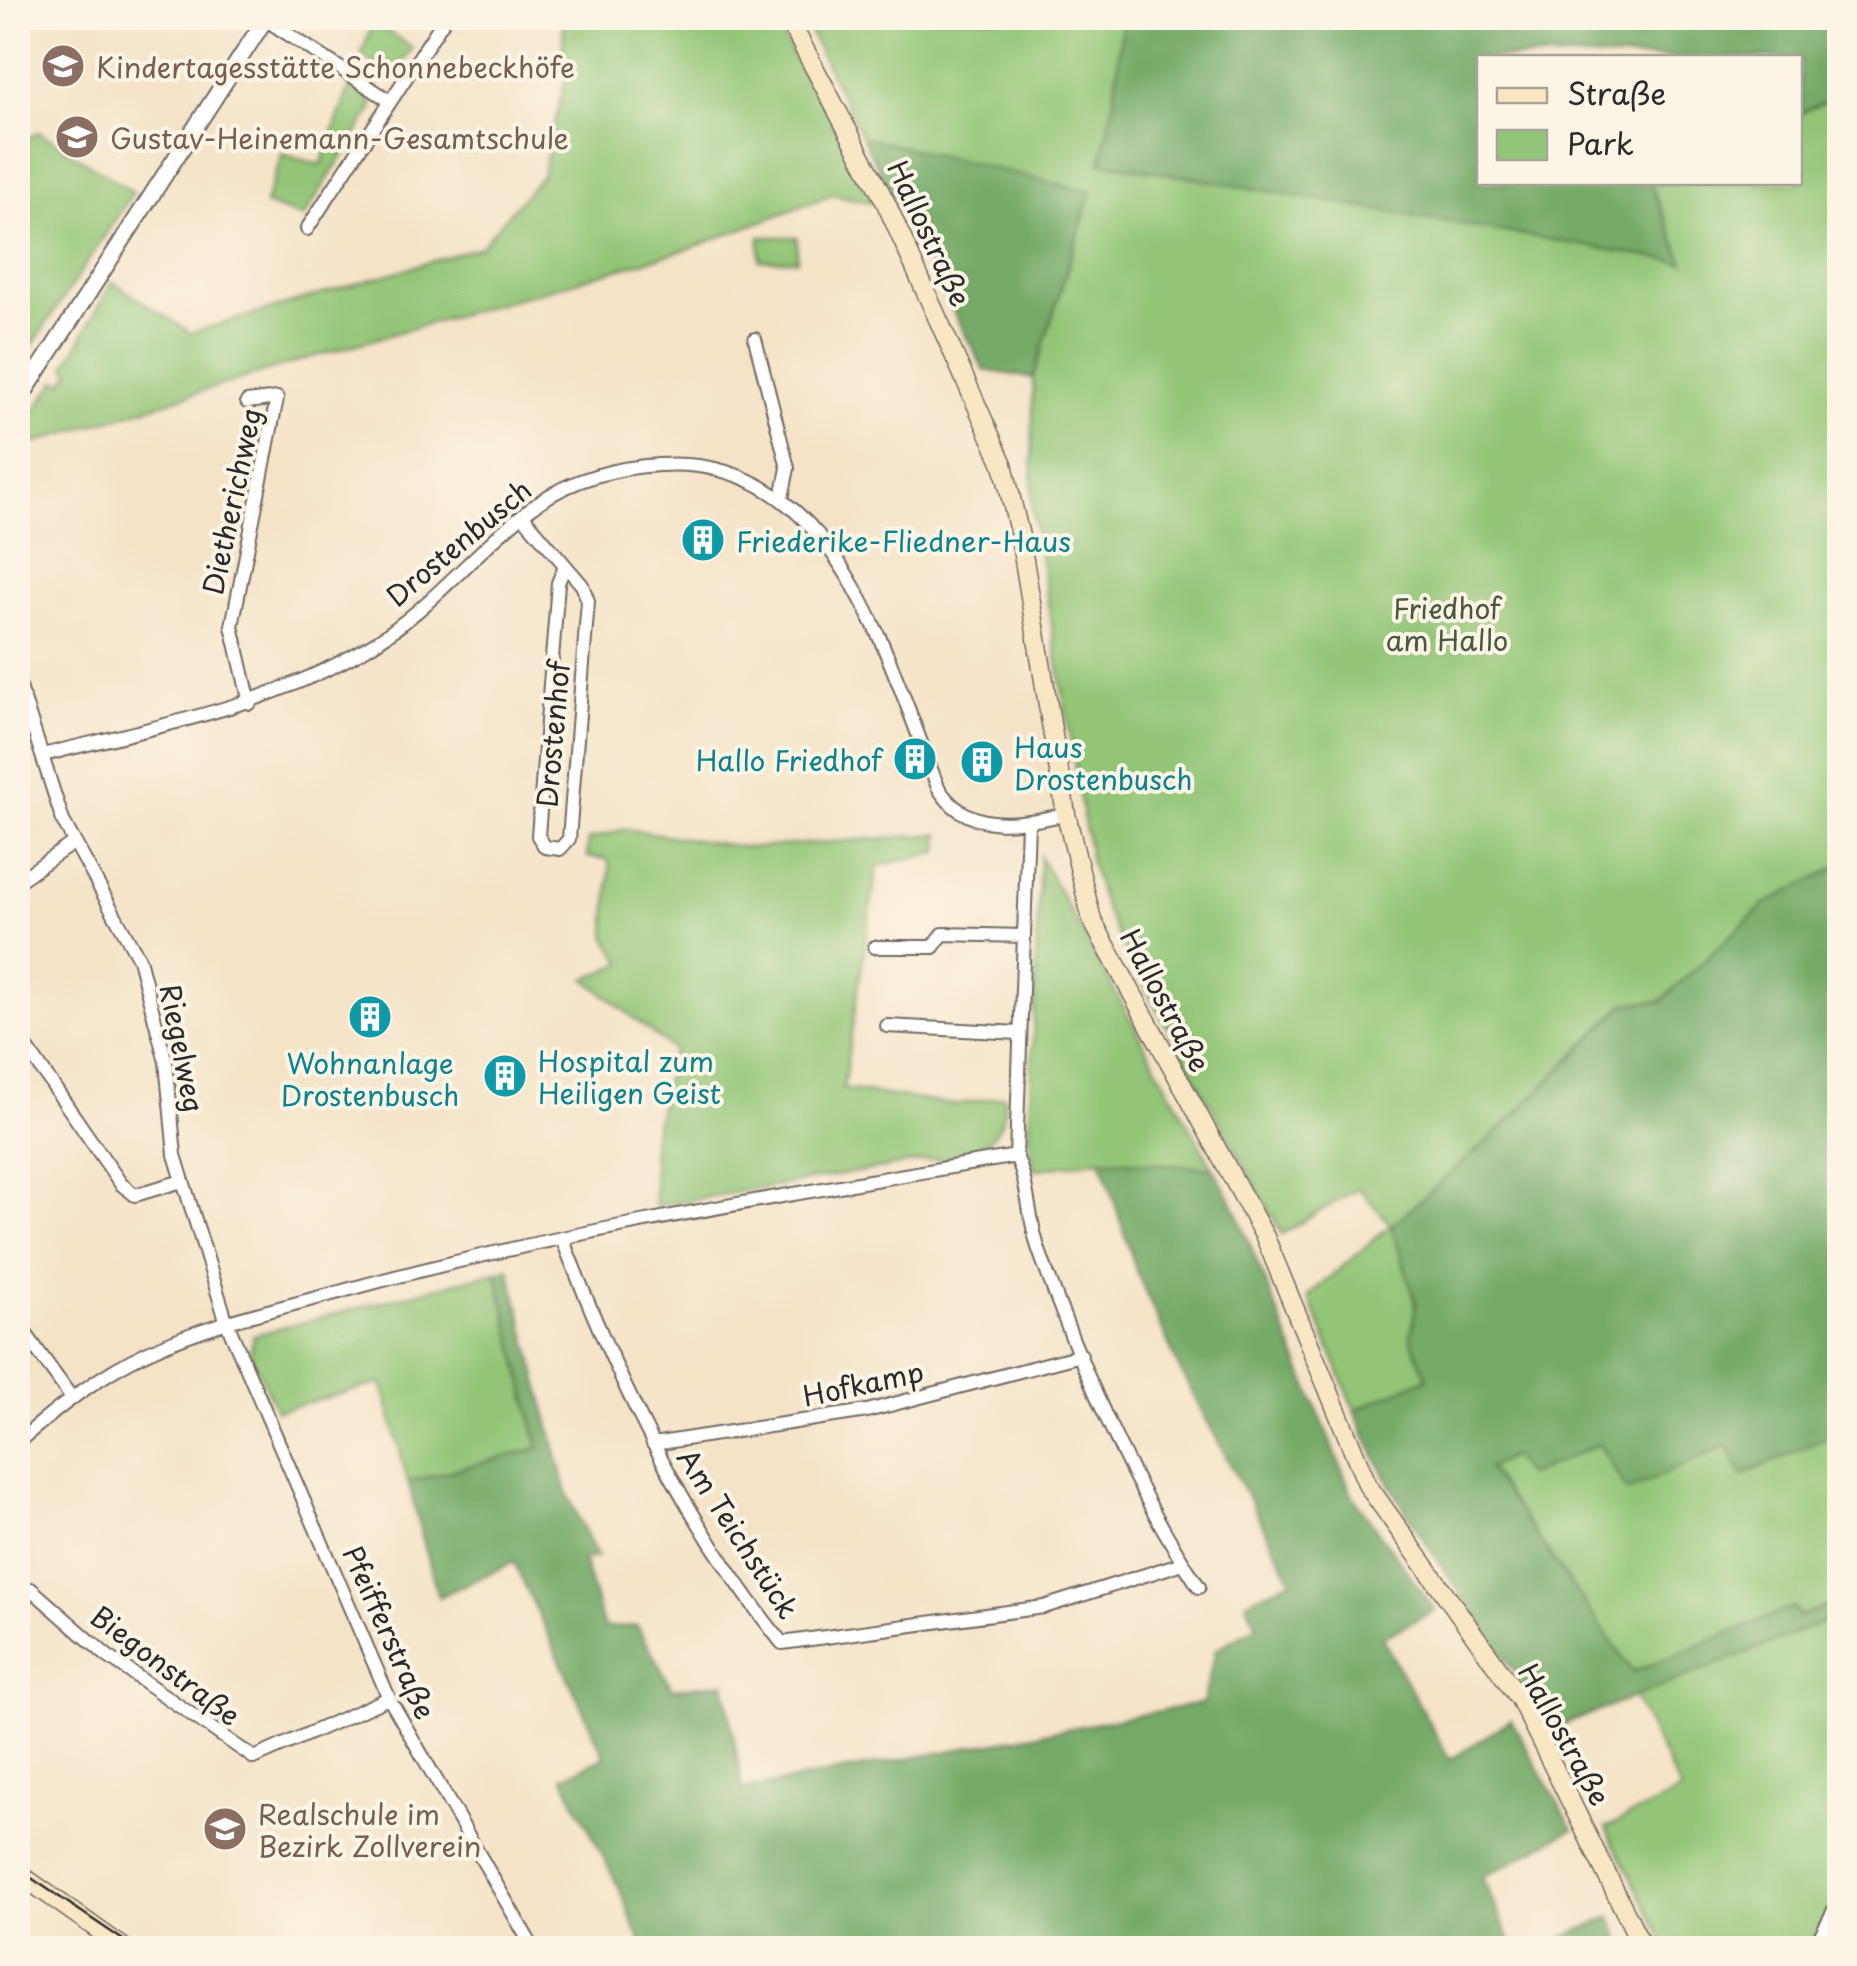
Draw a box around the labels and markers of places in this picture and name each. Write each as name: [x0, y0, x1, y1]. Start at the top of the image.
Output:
school or university icon: Kindertagesstätte Schonnebeckhöfe: [40, 43, 86, 89]
place label: Kindertagesstätte Schonnebeckhöfe: [96, 45, 575, 88]
school or university icon: Gustav-Heinemann-Gesamtschule: [54, 114, 100, 160]
place label: Gustav-Heinemann-Gesamtschule: [110, 116, 569, 159]
building icon: Friederike-Fliedner-Haus: [680, 517, 726, 563]
place label: Friederike-Fliedner-Haus: [736, 519, 1071, 562]
place label: Haus Drostenbusch: [1014, 725, 1193, 800]
building icon: Hallo Friedhof: [892, 736, 938, 782]
place label: Hallo Friedhof: [696, 738, 884, 781]
building icon: Haus Drostenbusch: [959, 739, 1005, 785]
building icon: Wohnanlage Drostenbusch: [347, 994, 393, 1040]
place label: Hospital zum Heiligen Geist: [538, 1039, 721, 1114]
place label: Wohnanlage Drostenbusch: [281, 1041, 459, 1116]
building icon: Hospital zum Heiligen Geist: [482, 1053, 528, 1099]
place label: Realschule im Bezirk Zollverein: [258, 1792, 481, 1867]
school or university icon: Realschule im Bezirk Zollverein: [202, 1806, 248, 1852]

